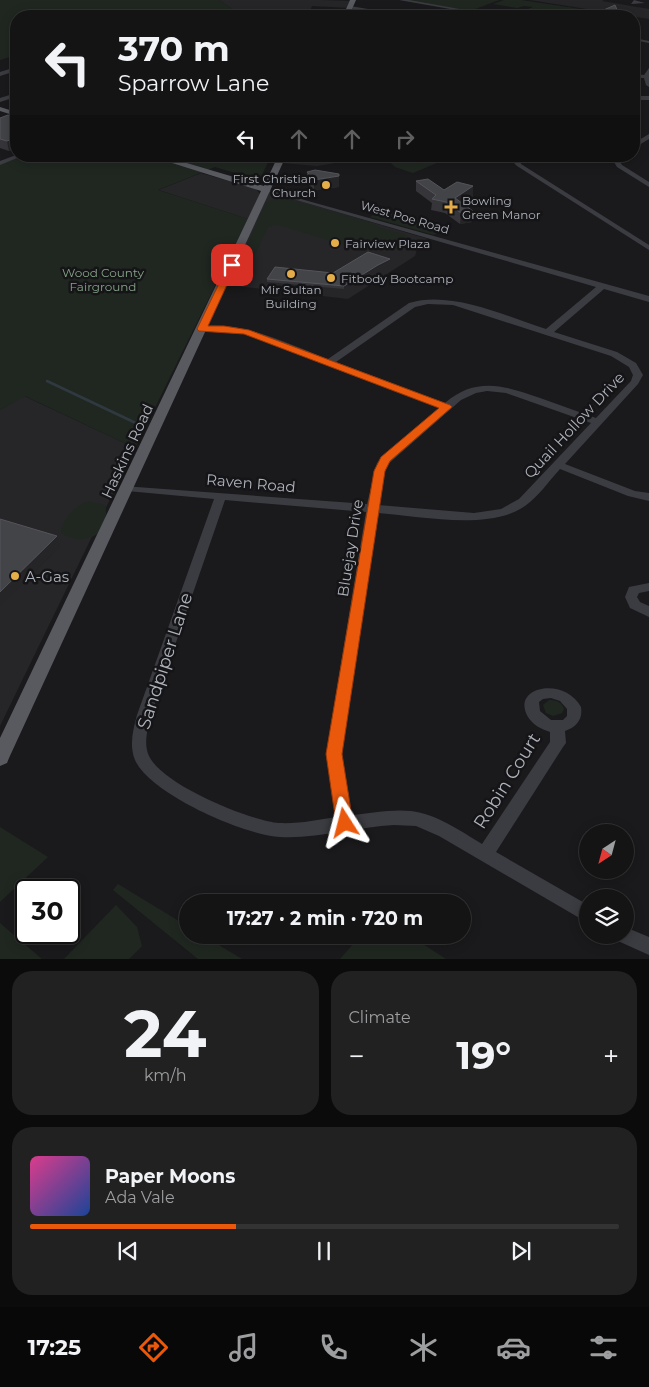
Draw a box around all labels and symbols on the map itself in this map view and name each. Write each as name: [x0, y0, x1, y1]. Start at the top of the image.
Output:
place label: First Christian Church: [233, 171, 316, 200]
marker: First Christian Church: [320, 179, 332, 191]
place label: Bowling Green Manor: [462, 193, 541, 222]
street label: West Poe Road: [359, 197, 451, 237]
marker: Bowling Green Manor: [444, 200, 458, 214]
place label: Fairview Plaza: [345, 236, 430, 251]
marker: Fairview Plaza: [329, 237, 341, 249]
pin: [211, 244, 253, 286]
park label: Wood County Fairground: [62, 265, 144, 294]
marker: Mir Sultan Building: [285, 268, 297, 280]
place label: Fitbody Bootcamp: [341, 271, 453, 286]
marker: Fitbody Bootcamp: [325, 272, 337, 284]
place label: Mir Sultan Building: [260, 282, 322, 311]
street label: Quail Hollow Drive: [520, 368, 628, 482]
street label: Haskins Road: [97, 401, 157, 501]
street label: Raven Road: [205, 470, 297, 496]
street label: Bluejay Drive: [333, 498, 367, 598]
place label: A-Gas: [25, 567, 69, 586]
marker: A-Gas: [9, 570, 21, 582]
street label: Sandpiper Lane: [133, 590, 197, 732]
street label: Robin Court: [469, 729, 545, 833]
position arrow: [318, 796, 370, 848]
north arrow: [579, 824, 634, 879]
speed limit sign: 30: [15, 879, 80, 944]

